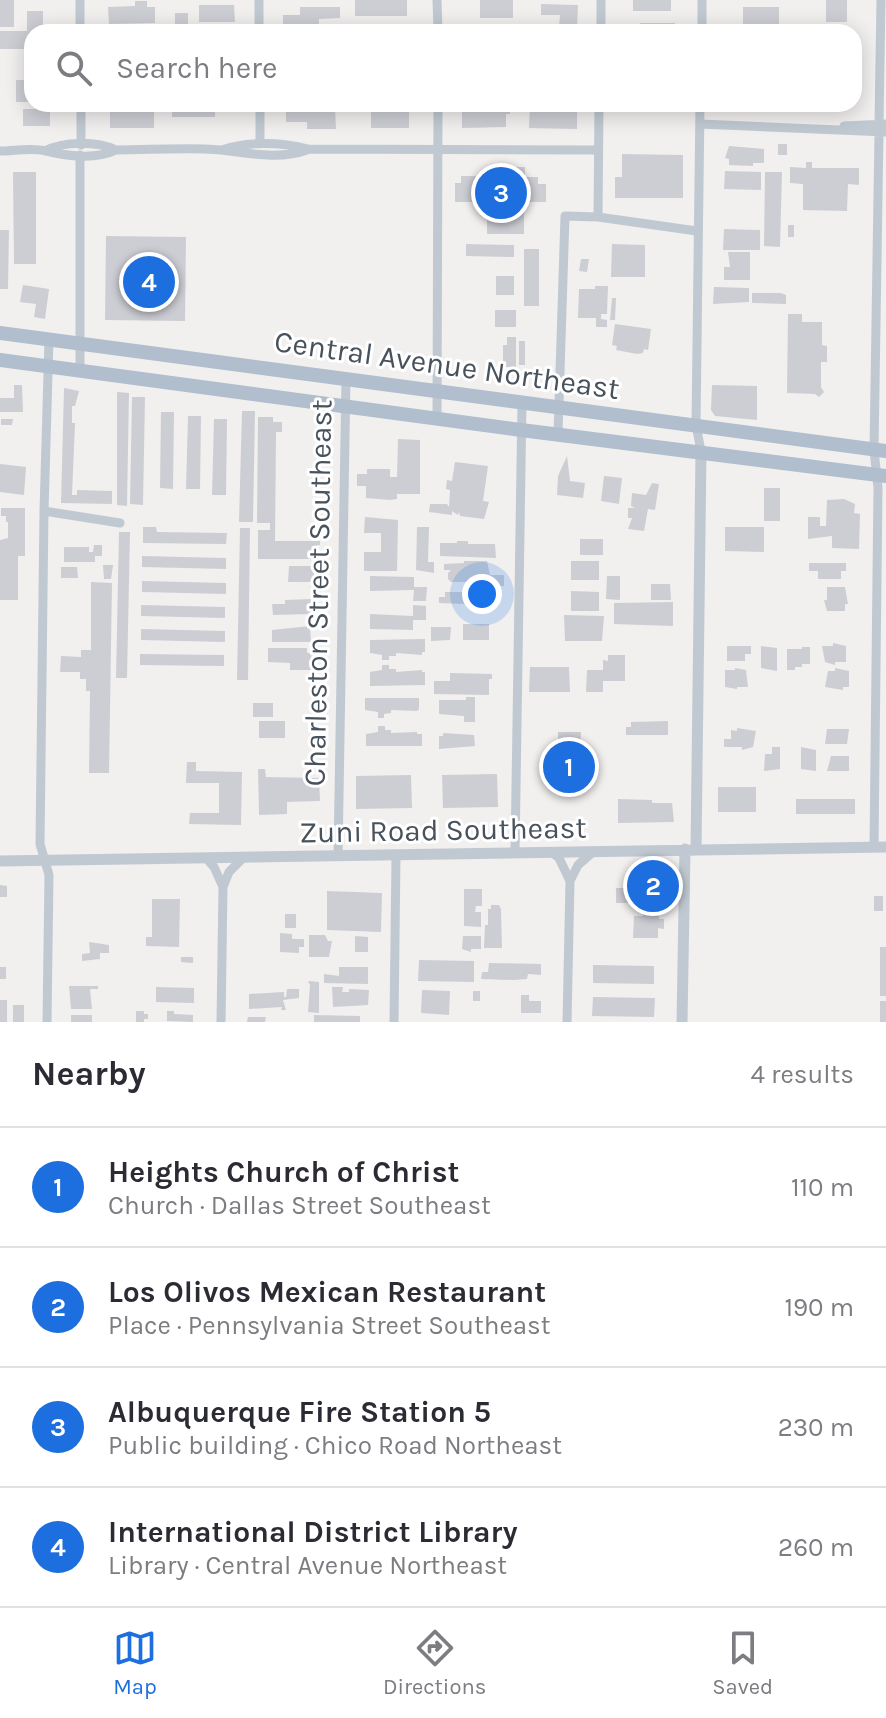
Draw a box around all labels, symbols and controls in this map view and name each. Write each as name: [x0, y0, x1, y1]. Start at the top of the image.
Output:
search box: [24, 24, 862, 112]
icon: search: [52, 46, 96, 90]
text: Search here: [116, 50, 277, 86]
pin: 3: [475, 163, 527, 223]
pin: 4: [123, 252, 175, 312]
street label: Central Avenue Northeast: [272, 323, 622, 407]
street label: Charleston Street Southeast: [297, 399, 339, 787]
your location: [462, 574, 502, 614]
pin: 1: [543, 737, 595, 797]
street label: Zuni Road Southeast: [299, 809, 587, 851]
pin: 2: [627, 856, 679, 916]
text: Nearby: [32, 1054, 146, 1094]
text: 4 results: [750, 1059, 854, 1090]
text: Heights Church of Christ: [108, 1154, 459, 1190]
text: 1: [53, 1172, 63, 1203]
text: 110 m: [791, 1172, 854, 1203]
text: Church · Dallas Street Southeast: [108, 1190, 491, 1221]
text: Los Olivos Mexican Restaurant: [108, 1274, 546, 1310]
text: 2: [50, 1292, 66, 1323]
text: 190 m: [784, 1292, 854, 1323]
text: Place · Pennsylvania Street Southeast: [108, 1310, 550, 1341]
text: Albuquerque Fire Station 5: [108, 1394, 491, 1430]
text: 3: [50, 1412, 66, 1443]
text: 230 m: [778, 1412, 854, 1443]
text: Public building · Chico Road Northeast: [108, 1430, 562, 1461]
text: International District Library: [108, 1514, 518, 1550]
text: 4: [50, 1532, 66, 1563]
text: 260 m: [778, 1532, 854, 1563]
text: Library · Central Avenue Northeast: [108, 1550, 507, 1581]
tab: Map: [113, 1626, 157, 1700]
tab: Directions: [383, 1626, 486, 1700]
tab: Saved: [712, 1626, 773, 1700]

